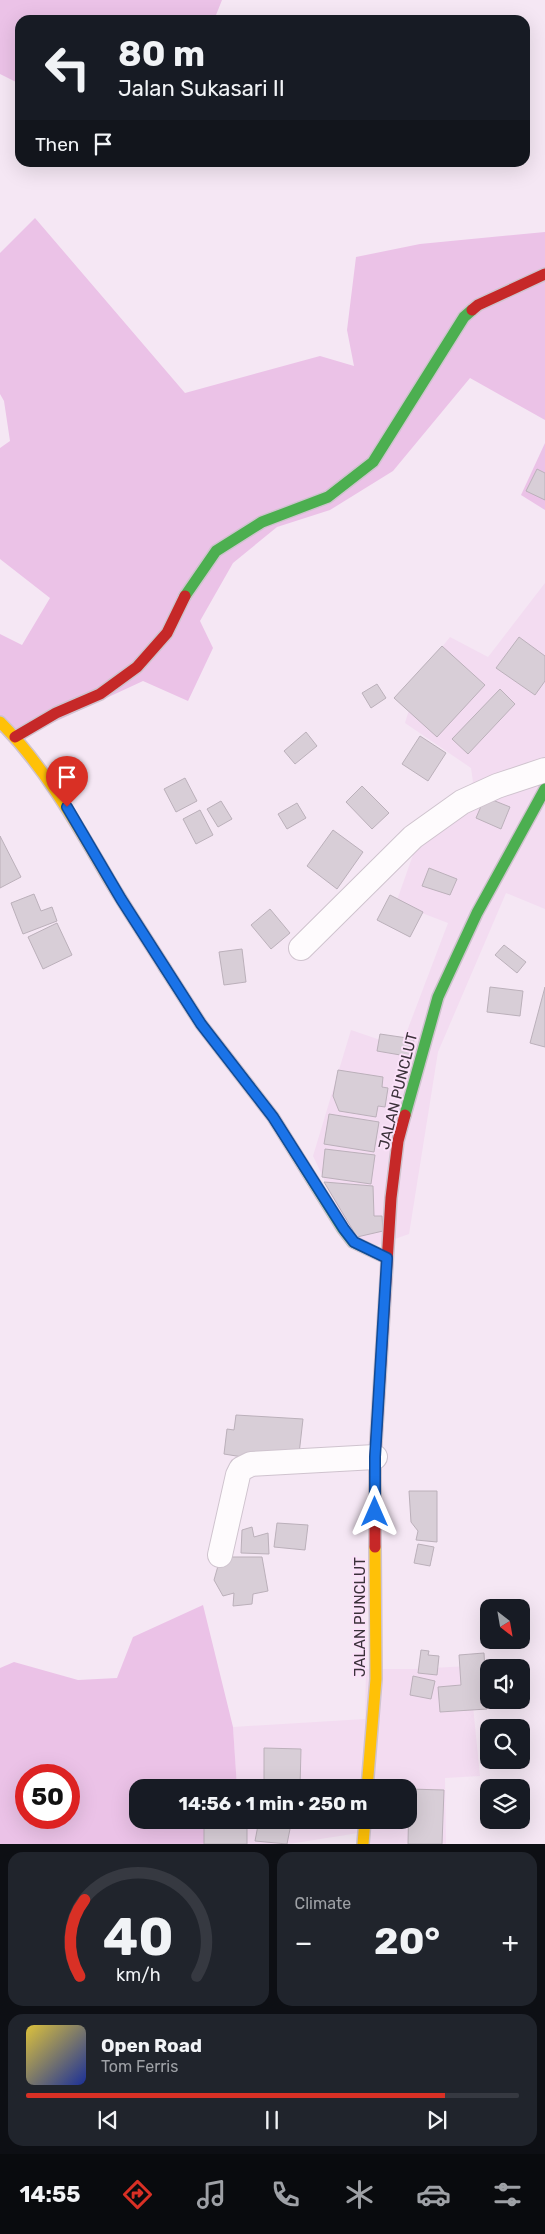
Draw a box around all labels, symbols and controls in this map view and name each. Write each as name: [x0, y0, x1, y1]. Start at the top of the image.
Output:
text: 80 m: [118, 33, 205, 75]
icon: left: [35, 35, 100, 100]
text: Jalan Sukasari II: [118, 75, 285, 102]
icon: arrive: [89, 130, 117, 158]
text: Then: [35, 133, 79, 156]
pin: [46, 756, 88, 807]
icon: arrive: [53, 763, 81, 791]
street label: JALAN PUNCLUT: [375, 1030, 421, 1151]
position arrow: [348, 1485, 400, 1537]
street label: JALAN PUNCLUT: [351, 1557, 369, 1677]
north arrow: [480, 1599, 530, 1649]
map controls: [480, 1599, 530, 1829]
button: sound: [480, 1659, 530, 1709]
button: search: [480, 1719, 530, 1769]
speed limit sign: 50: [15, 1764, 80, 1829]
button: layers: [480, 1779, 530, 1829]
text: 14:56 · 1 min · 250 m: [179, 1792, 367, 1815]
text: Climate: [295, 1894, 351, 1913]
text: 40: [103, 1906, 174, 1968]
text: 20°: [374, 1918, 440, 1964]
text: −: [295, 1926, 313, 1959]
text: +: [502, 1926, 519, 1959]
text: km/h: [116, 1964, 161, 1985]
text: Open Road: [101, 2034, 202, 2057]
text: Tom Ferris: [101, 2057, 178, 2076]
icon: previous: [94, 2106, 122, 2134]
icon: pause: [258, 2106, 286, 2134]
icon: next: [423, 2106, 451, 2134]
icon: directions: [120, 2177, 155, 2212]
icon: music: [194, 2177, 229, 2212]
icon: phone: [268, 2177, 303, 2212]
icon: climate: [342, 2177, 377, 2212]
icon: car: [416, 2177, 451, 2212]
icon: filters: [490, 2177, 525, 2212]
text: 14:55: [20, 2181, 80, 2208]

